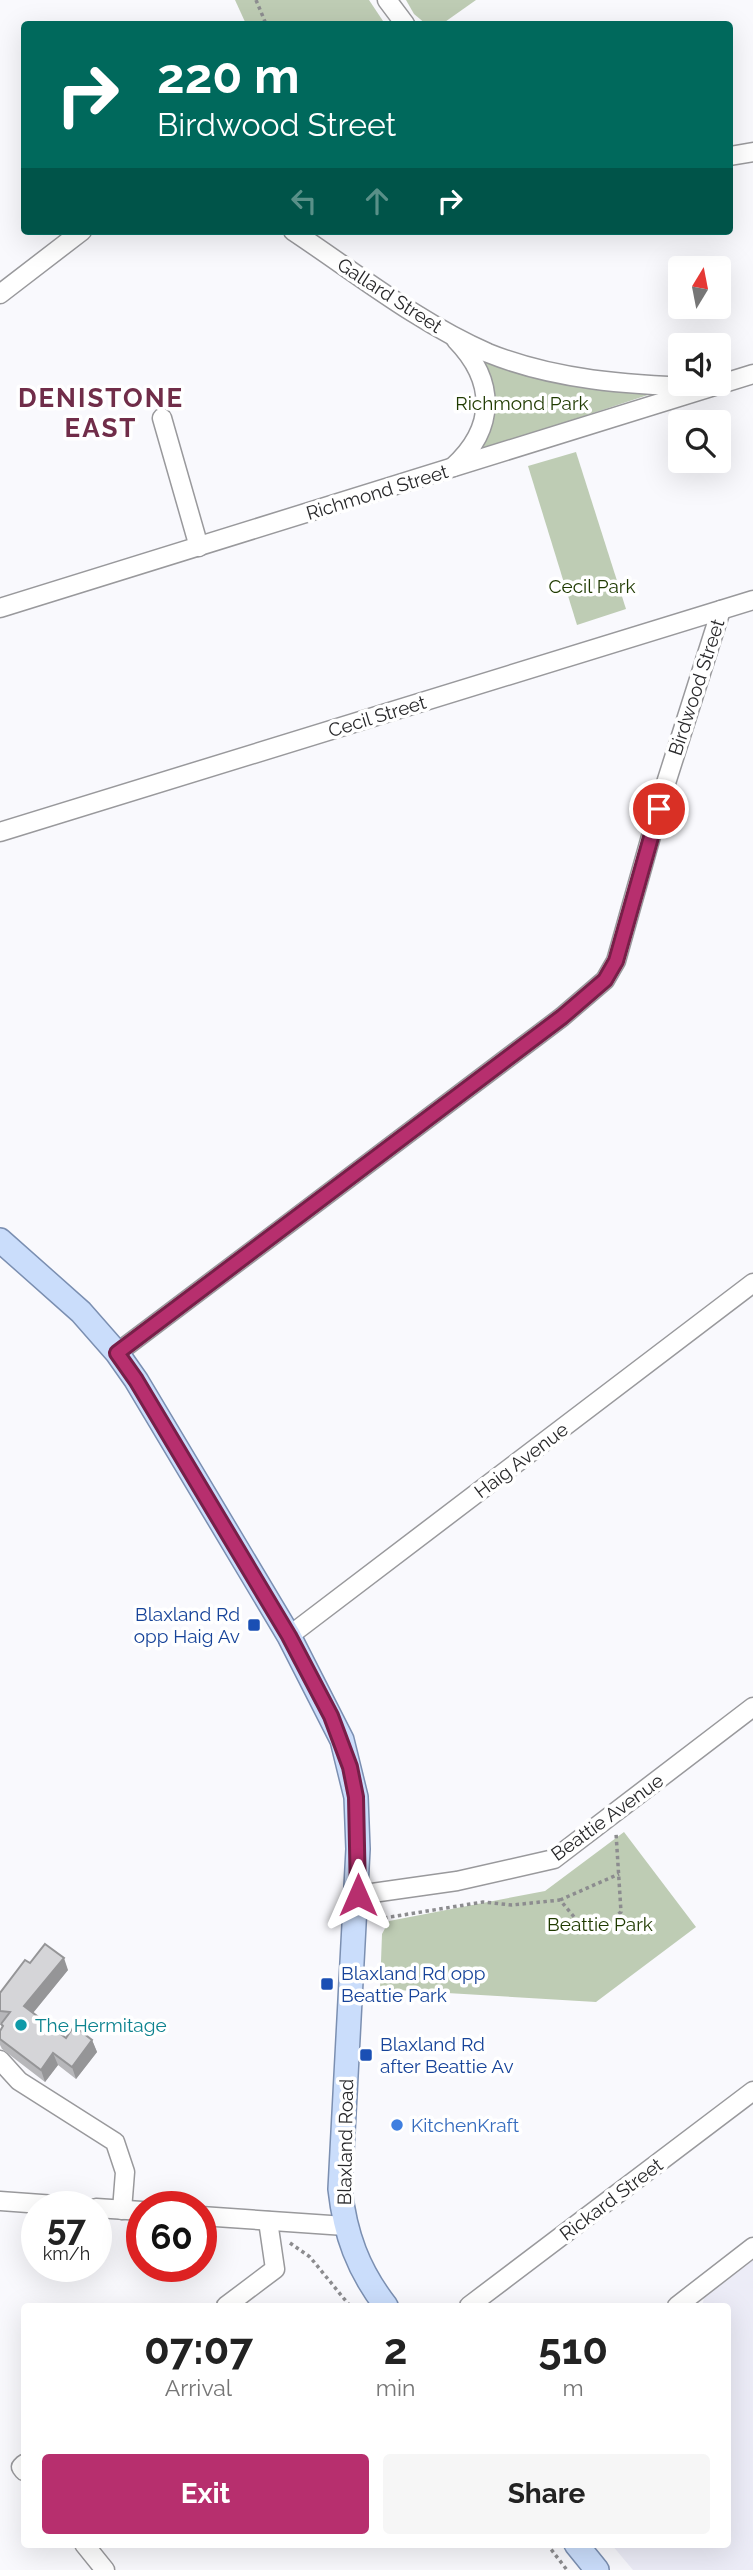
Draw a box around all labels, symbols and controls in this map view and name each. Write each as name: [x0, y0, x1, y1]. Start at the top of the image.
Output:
text: 220 m: [157, 47, 300, 104]
icon: right: [42, 49, 133, 140]
text: Birdwood Street: [157, 106, 396, 143]
icon: left: [285, 182, 323, 220]
icon: ahead: [358, 182, 396, 220]
icon: right: [431, 182, 469, 220]
street label: Gallard Street: [334, 253, 447, 337]
north arrow: [668, 256, 732, 318]
map controls: [668, 256, 731, 473]
button: sound: [668, 333, 731, 396]
district label: DENISTONE EAST: [18, 383, 184, 443]
park label: Richmond Park: [455, 392, 589, 414]
button: search: [668, 410, 731, 473]
street label: Richmond Street: [303, 460, 451, 524]
park label: Cecil Park: [548, 575, 636, 597]
street label: Birdwood Street: [664, 615, 729, 758]
street label: Cecil Street: [326, 691, 429, 741]
pin: [629, 779, 689, 839]
icon: arrive: [640, 790, 678, 828]
street label: Haig Avenue: [470, 1418, 572, 1502]
place label: Blaxland Rd opp Haig Av: [134, 1603, 240, 1647]
marker: Blaxland Rd opp Haig Av: [246, 1617, 262, 1633]
street label: Beattie Avenue: [547, 1769, 667, 1865]
position arrow: [321, 1858, 395, 1932]
park label: Beattie Park: [547, 1913, 653, 1935]
place label: Blaxland Rd opp Beattie Park: [341, 1962, 486, 2006]
marker: Blaxland Rd opp Beattie Park: [319, 1976, 335, 1992]
place label: The Hermitage: [35, 2014, 167, 2036]
marker: The Hermitage: [13, 2017, 29, 2033]
place label: Blaxland Rd after Beattie Av: [380, 2033, 514, 2077]
marker: Blaxland Rd after Beattie Av: [358, 2047, 374, 2063]
street label: Blaxland Road: [333, 2079, 357, 2205]
place label: KitchenKraft: [411, 2114, 520, 2136]
marker: KitchenKraft: [389, 2117, 405, 2133]
street label: Rickard Street: [555, 2153, 667, 2245]
speed limit sign: 60: [126, 2191, 217, 2282]
text: 57: [47, 2207, 86, 2248]
text: km/h: [43, 2243, 90, 2264]
text: 07:07: [144, 2325, 253, 2374]
text: 2: [384, 2325, 407, 2374]
text: 510: [538, 2325, 608, 2374]
text: Arrival: [165, 2374, 232, 2401]
text: min: [376, 2374, 415, 2401]
text: m: [563, 2374, 584, 2401]
button: Exit: [42, 2454, 369, 2534]
button: Share: [383, 2454, 710, 2534]

